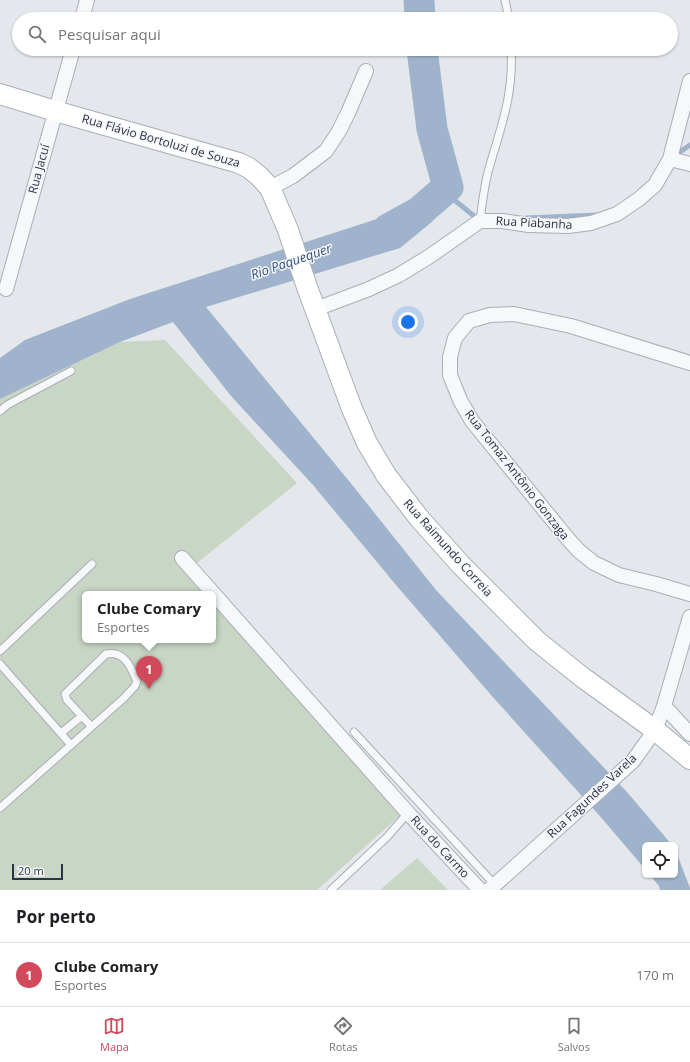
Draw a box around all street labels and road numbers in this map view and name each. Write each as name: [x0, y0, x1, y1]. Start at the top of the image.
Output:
street label: Rua Flávio Bortoluzi de Souza: [80, 110, 242, 171]
street label: Rua Jacuí: [24, 141, 54, 195]
street label: Rua Piabanha: [495, 212, 573, 233]
street label: Rua Tomaz Antônio Gonzaga: [461, 406, 574, 543]
street label: Rua Raimundo Correia: [400, 495, 497, 600]
street label: Rua Fagundes Varela: [543, 750, 640, 842]
street label: Rua do Carmo: [407, 812, 474, 882]

